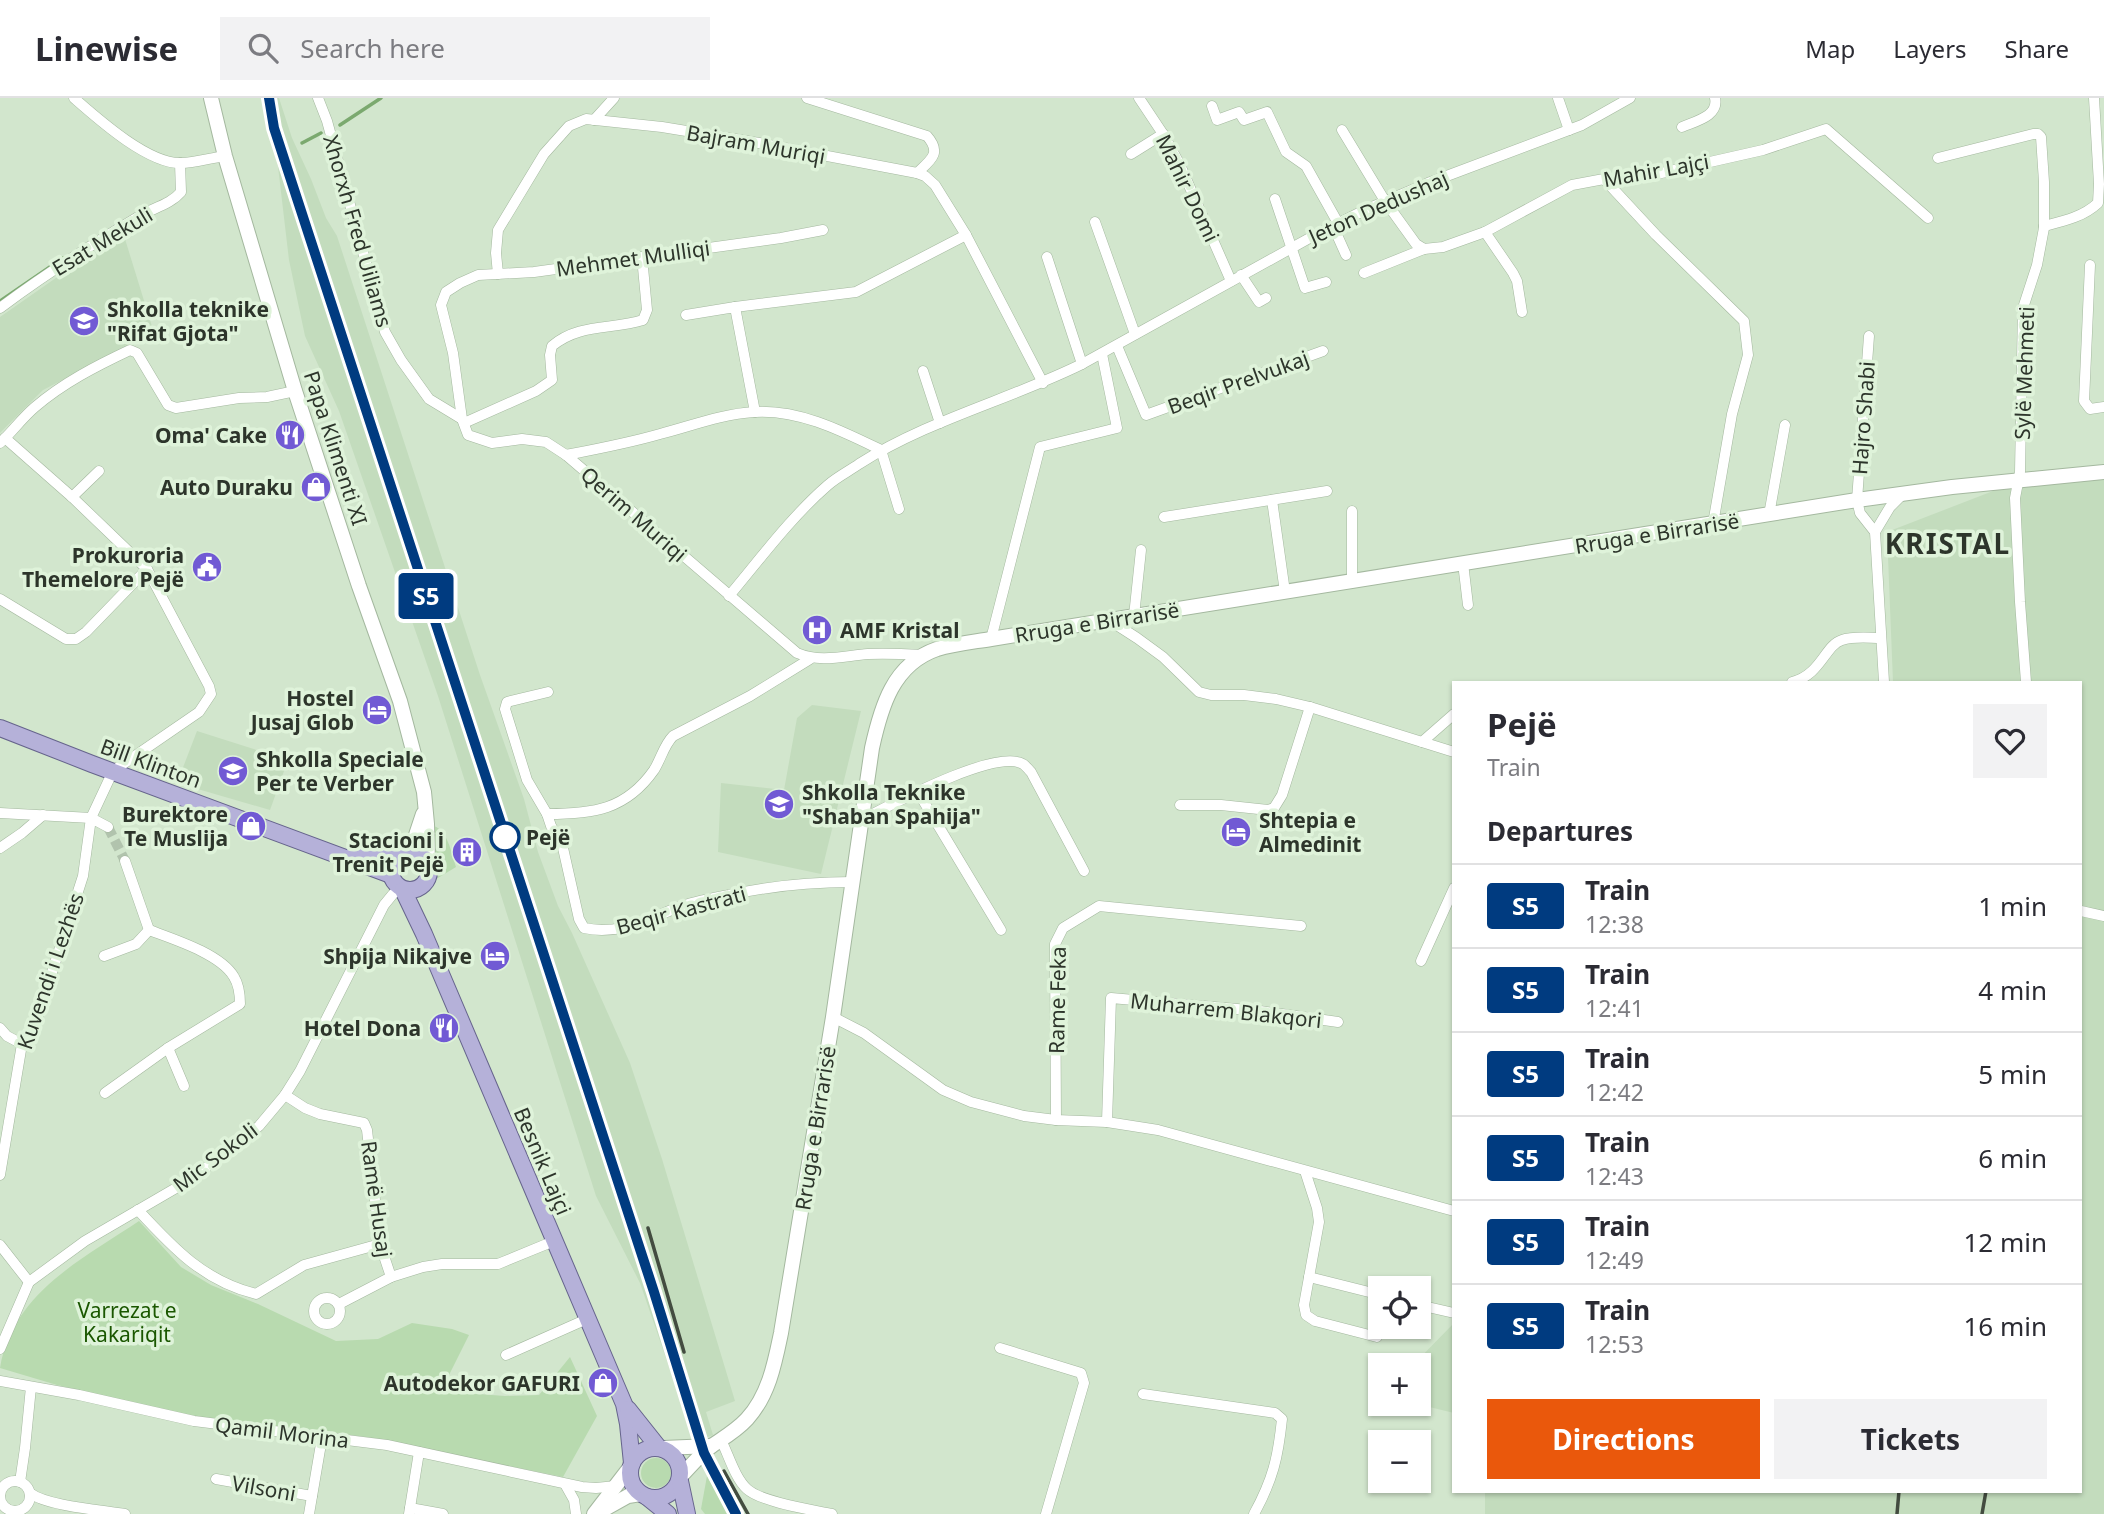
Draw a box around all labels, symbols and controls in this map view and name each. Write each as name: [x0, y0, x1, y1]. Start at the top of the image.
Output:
search box: [220, 17, 710, 80]
text: Linewise: [35, 26, 178, 71]
icon: search: [244, 29, 282, 67]
text: Search here: [300, 30, 445, 66]
text: Map: [1805, 32, 1855, 65]
text: Layers: [1893, 32, 1967, 65]
text: Share: [2005, 32, 2069, 65]
street label: Bajram Muriqi: [684, 118, 828, 170]
street label: Mahir Domi: [1150, 130, 1226, 246]
street label: Xhorxh Fred Uiliams: [317, 132, 399, 330]
street label: Mahir Lajçi: [1601, 147, 1711, 193]
street label: Jeton Dedushaj: [1302, 164, 1452, 251]
street label: Esat Mekuli: [47, 200, 157, 282]
street label: Mehmet Mulliqi: [554, 233, 712, 283]
place label: Shkolla teknike "Rifat Gjota": [107, 295, 269, 347]
school or university icon: Shkolla teknike "Rifat Gjota": [67, 304, 101, 338]
street label: Sylë Mehmeti: [2008, 306, 2040, 440]
street label: Beqir Prelvukaj: [1164, 343, 1312, 421]
street label: Hajro Shabi: [1845, 360, 1881, 476]
street label: Papa Klimenti XI: [298, 367, 374, 529]
restaurant icon: Oma' Cake: [273, 418, 307, 452]
place label: Oma' Cake: [155, 421, 267, 449]
street label: Qerim Muriqi: [575, 460, 693, 568]
shop icon: Auto Duraku: [299, 470, 333, 504]
place label: Auto Duraku: [160, 473, 293, 501]
street label: Rruga e Birrarisë: [1573, 506, 1741, 560]
district label: KRISTAL: [1885, 524, 2011, 562]
place label: Prokuroria Themelore Pejë: [22, 541, 184, 593]
public building icon: Prokuroria Themelore Pejë: [190, 550, 224, 584]
line badge: S5: [394, 573, 458, 619]
text: S5: [413, 579, 439, 612]
street label: Rruga e Birrarisë: [1013, 595, 1181, 649]
hospital icon: AMF Kristal: [800, 613, 834, 647]
place label: AMF Kristal: [840, 616, 959, 644]
place label: Hostel Jusaj Glob: [249, 684, 354, 736]
hotel icon: Hostel Jusaj Glob: [360, 693, 394, 727]
text: Pejë: [1487, 702, 1557, 747]
button: heart: [1973, 704, 2047, 778]
street label: Bill Klinton: [97, 732, 205, 794]
place label: Shkolla Speciale Per te Verber: [256, 745, 424, 797]
text: Train: [1487, 751, 1541, 783]
school or university icon: Shkolla Speciale Per te Verber: [216, 754, 250, 788]
place label: Shkolla Teknike "Shaban Spahija": [802, 778, 981, 830]
school or university icon: Shkolla Teknike "Shaban Spahija": [762, 787, 796, 821]
place label: Burektore Te Muslija: [122, 800, 228, 852]
place label: Shtepia e Almedinit: [1259, 806, 1361, 858]
shop icon: Burektore Te Muslija: [234, 809, 268, 843]
text: Departures: [1487, 813, 1633, 849]
hotel icon: Shtepia e Almedinit: [1219, 815, 1253, 849]
marker: Pejë: [490, 822, 520, 852]
place label: Pejë: [526, 823, 570, 851]
place label: Stacioni i Trenit Pejë: [333, 826, 444, 878]
building icon: Stacioni i Trenit Pejë: [450, 835, 484, 869]
text: Train: [1585, 872, 1650, 908]
street label: Beqir Kastrati: [613, 879, 749, 941]
text: 1 min: [1978, 888, 2047, 924]
street label: Kuvendi i Lezhës: [10, 889, 90, 1053]
text: S5: [1512, 889, 1539, 922]
text: 12:38: [1585, 908, 1644, 940]
hotel icon: Shpija Nikajve: [478, 939, 512, 973]
place label: Shpija Nikajve: [323, 942, 472, 970]
street label: Rame Feka: [1042, 946, 1072, 1054]
text: Train: [1585, 956, 1650, 992]
text: 4 min: [1978, 972, 2047, 1008]
text: S5: [1512, 973, 1539, 1006]
street label: Muharrem Blakqori: [1129, 986, 1323, 1034]
text: 12:41: [1585, 992, 1644, 1024]
restaurant icon: Hotel Dona: [427, 1011, 461, 1045]
place label: Hotel Dona: [304, 1014, 421, 1042]
text: Train: [1585, 1040, 1650, 1076]
street label: Rruga e Birrarisë: [788, 1044, 842, 1212]
text: 5 min: [1978, 1056, 2047, 1092]
text: S5: [1512, 1057, 1539, 1090]
text: 12:42: [1585, 1076, 1644, 1108]
street label: Besnik Lajçi: [508, 1103, 578, 1219]
street label: Mic Sokoli: [167, 1116, 263, 1198]
text: Train: [1585, 1124, 1650, 1160]
street label: Ramë Husaj: [355, 1139, 399, 1259]
text: 6 min: [1978, 1140, 2047, 1176]
text: S5: [1512, 1141, 1539, 1174]
text: 12:43: [1585, 1160, 1644, 1192]
text: Train: [1585, 1208, 1650, 1244]
text: 12 min: [1963, 1224, 2047, 1260]
text: S5: [1512, 1225, 1539, 1258]
text: 12:49: [1585, 1244, 1644, 1276]
map controls: [1368, 1276, 1431, 1493]
button: locate: [1368, 1276, 1431, 1339]
text: Train: [1585, 1292, 1650, 1328]
park label: Varrezat e Kakariqit: [77, 1296, 177, 1348]
text: 16 min: [1963, 1308, 2047, 1344]
text: S5: [1512, 1309, 1539, 1342]
text: 12:53: [1585, 1328, 1644, 1360]
button: +: [1368, 1353, 1431, 1416]
shop icon: Autodekor GAFURI: [586, 1366, 620, 1400]
place label: Autodekor GAFURI: [384, 1369, 580, 1397]
button: Directions: [1487, 1399, 1760, 1479]
button: Tickets: [1774, 1399, 2047, 1479]
street label: Qamil Morina: [213, 1410, 351, 1454]
button: −: [1368, 1430, 1431, 1493]
street label: Vilsoni: [230, 1469, 298, 1507]

